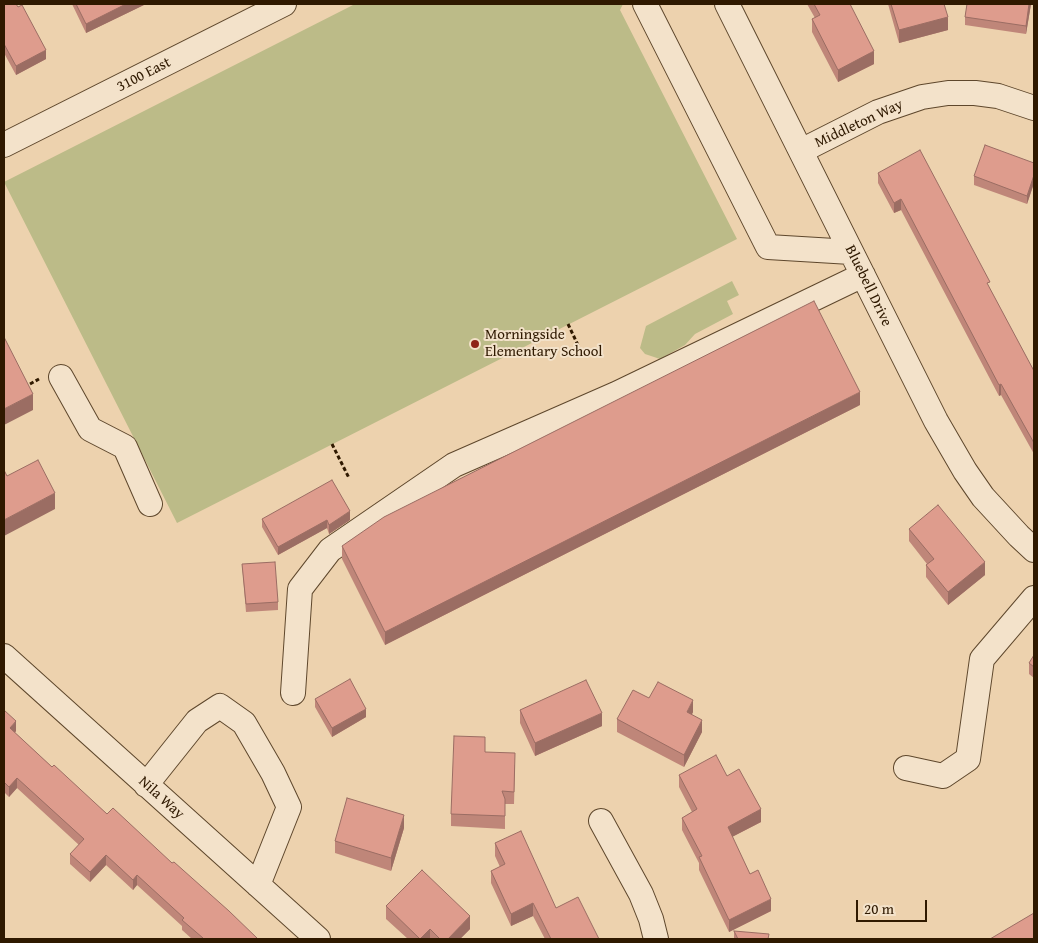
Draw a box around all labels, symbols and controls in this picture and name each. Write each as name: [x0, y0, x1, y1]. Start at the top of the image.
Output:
street label: 3100 East: [114, 54, 174, 96]
street label: Middleton Way: [812, 96, 906, 152]
street label: Bluebell Drive: [841, 242, 895, 330]
place label: Morningside Elementary School: [485, 326, 603, 361]
marker: Morningside Elementary School: [469, 338, 481, 350]
street label: Nila Way: [134, 773, 188, 823]
scale bar: [858, 890, 929, 922]
text: 20 m: [864, 898, 894, 919]

